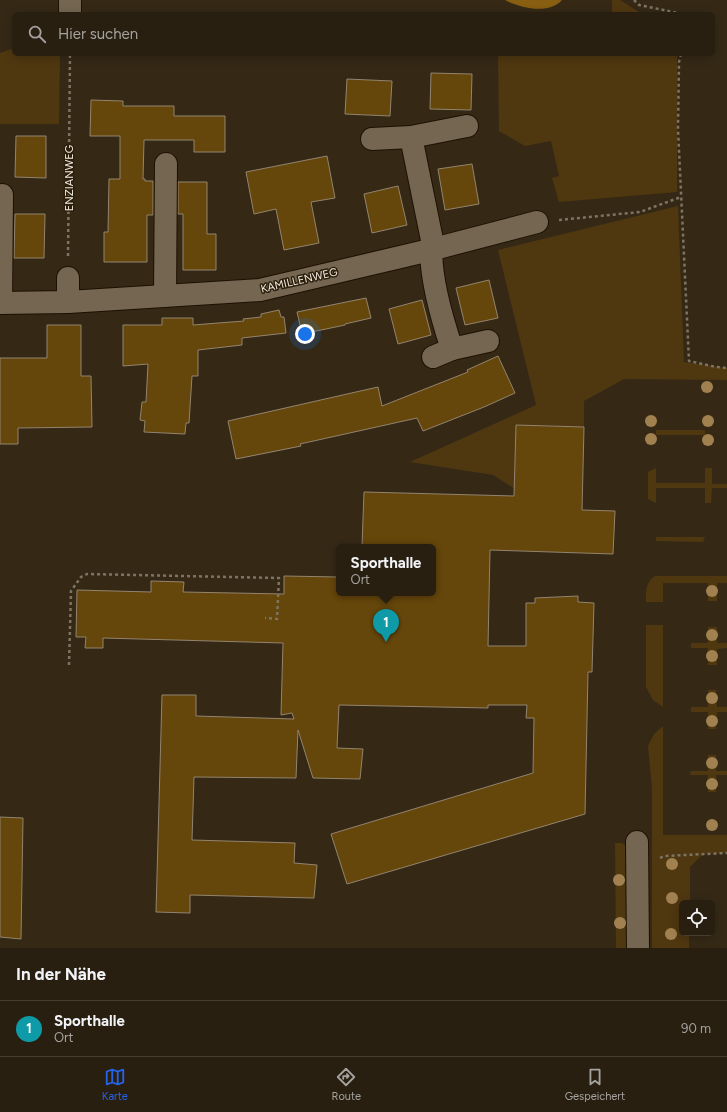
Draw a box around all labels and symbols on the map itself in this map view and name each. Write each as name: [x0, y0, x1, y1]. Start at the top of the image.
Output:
street label: ENZIANWEG: [63, 145, 76, 211]
street label: KAMILLENWEG: [259, 265, 339, 296]
your location: [295, 324, 315, 344]
pin: 1: [373, 609, 399, 642]

